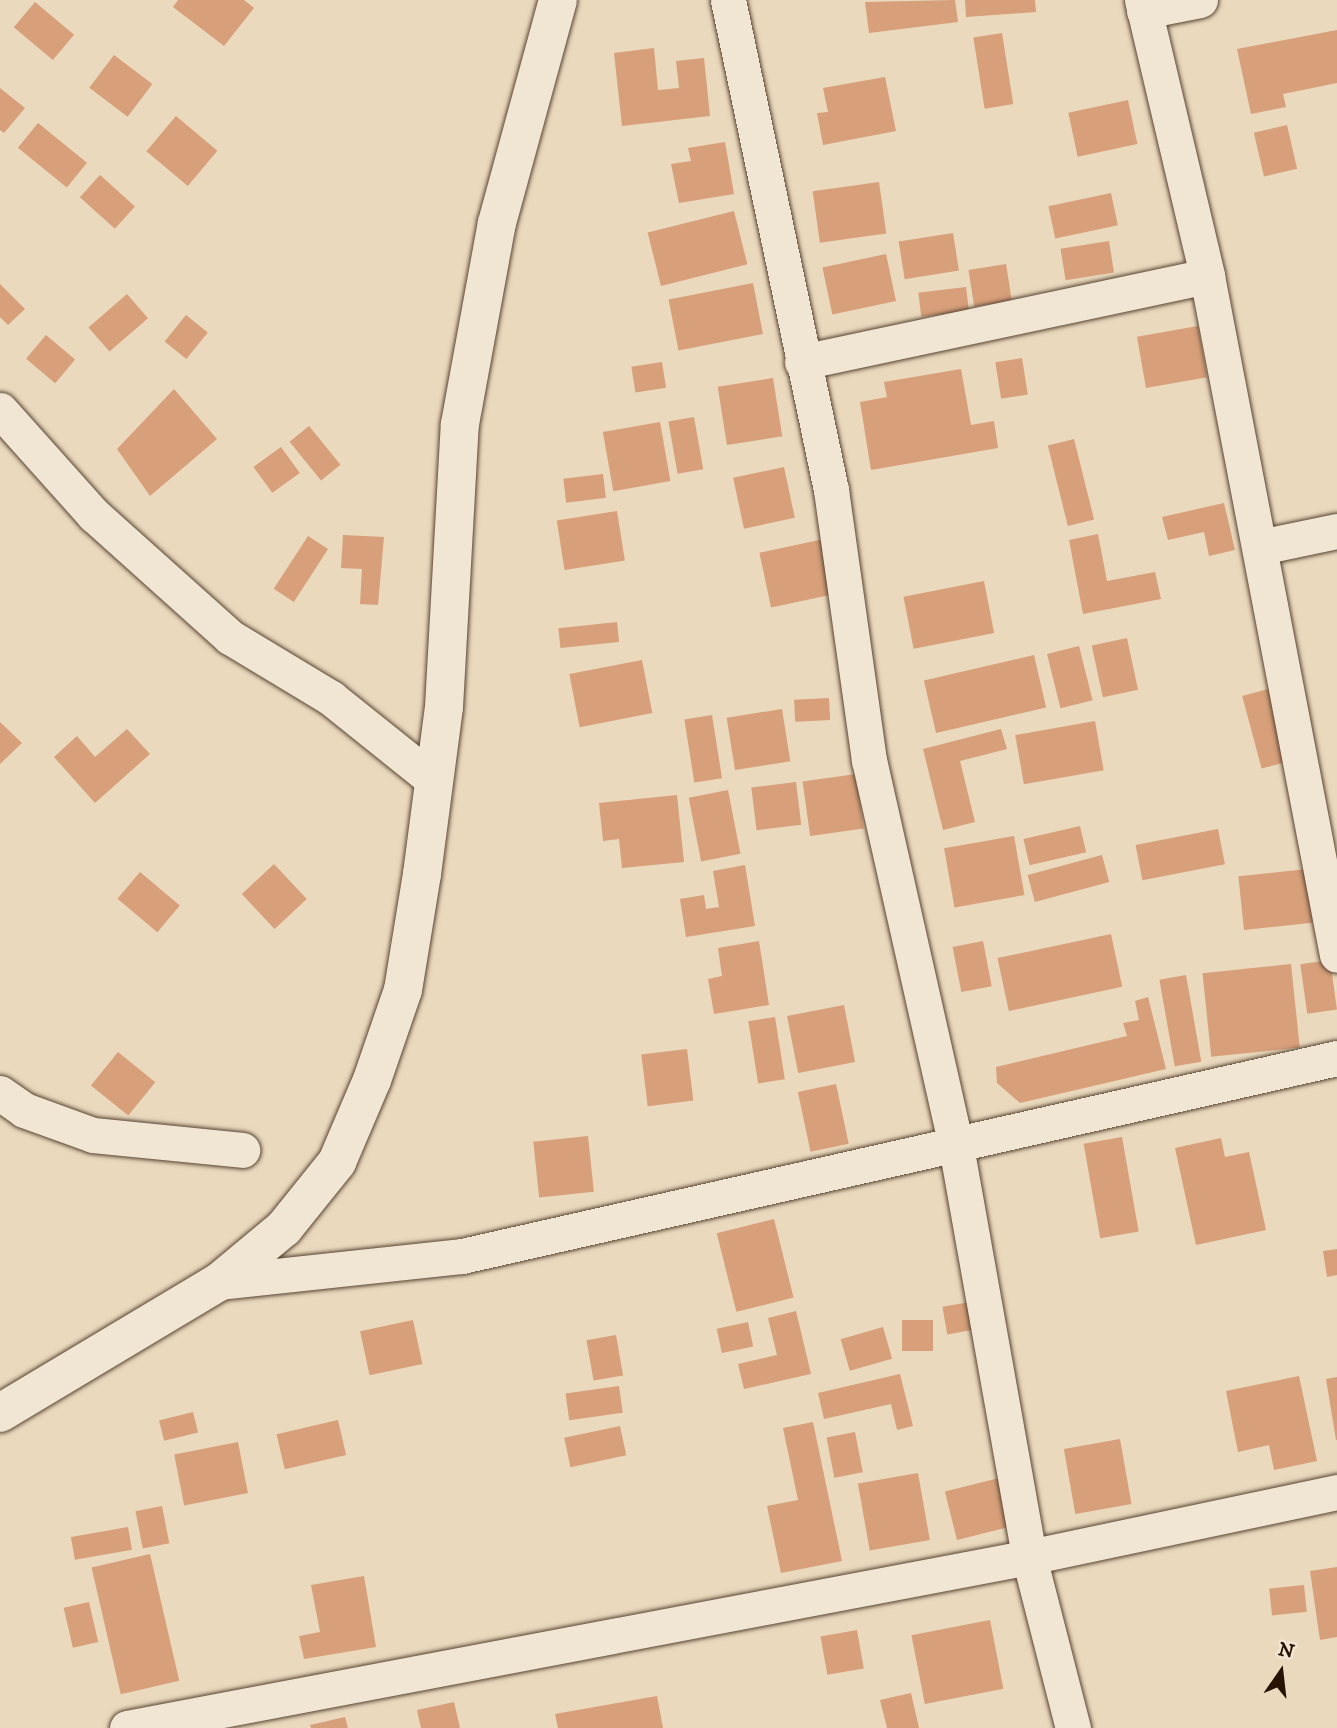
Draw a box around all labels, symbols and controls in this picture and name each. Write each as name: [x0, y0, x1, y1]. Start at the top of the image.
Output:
north arrow: [1246, 1637, 1316, 1707]
text: N: [1276, 1638, 1297, 1664]

